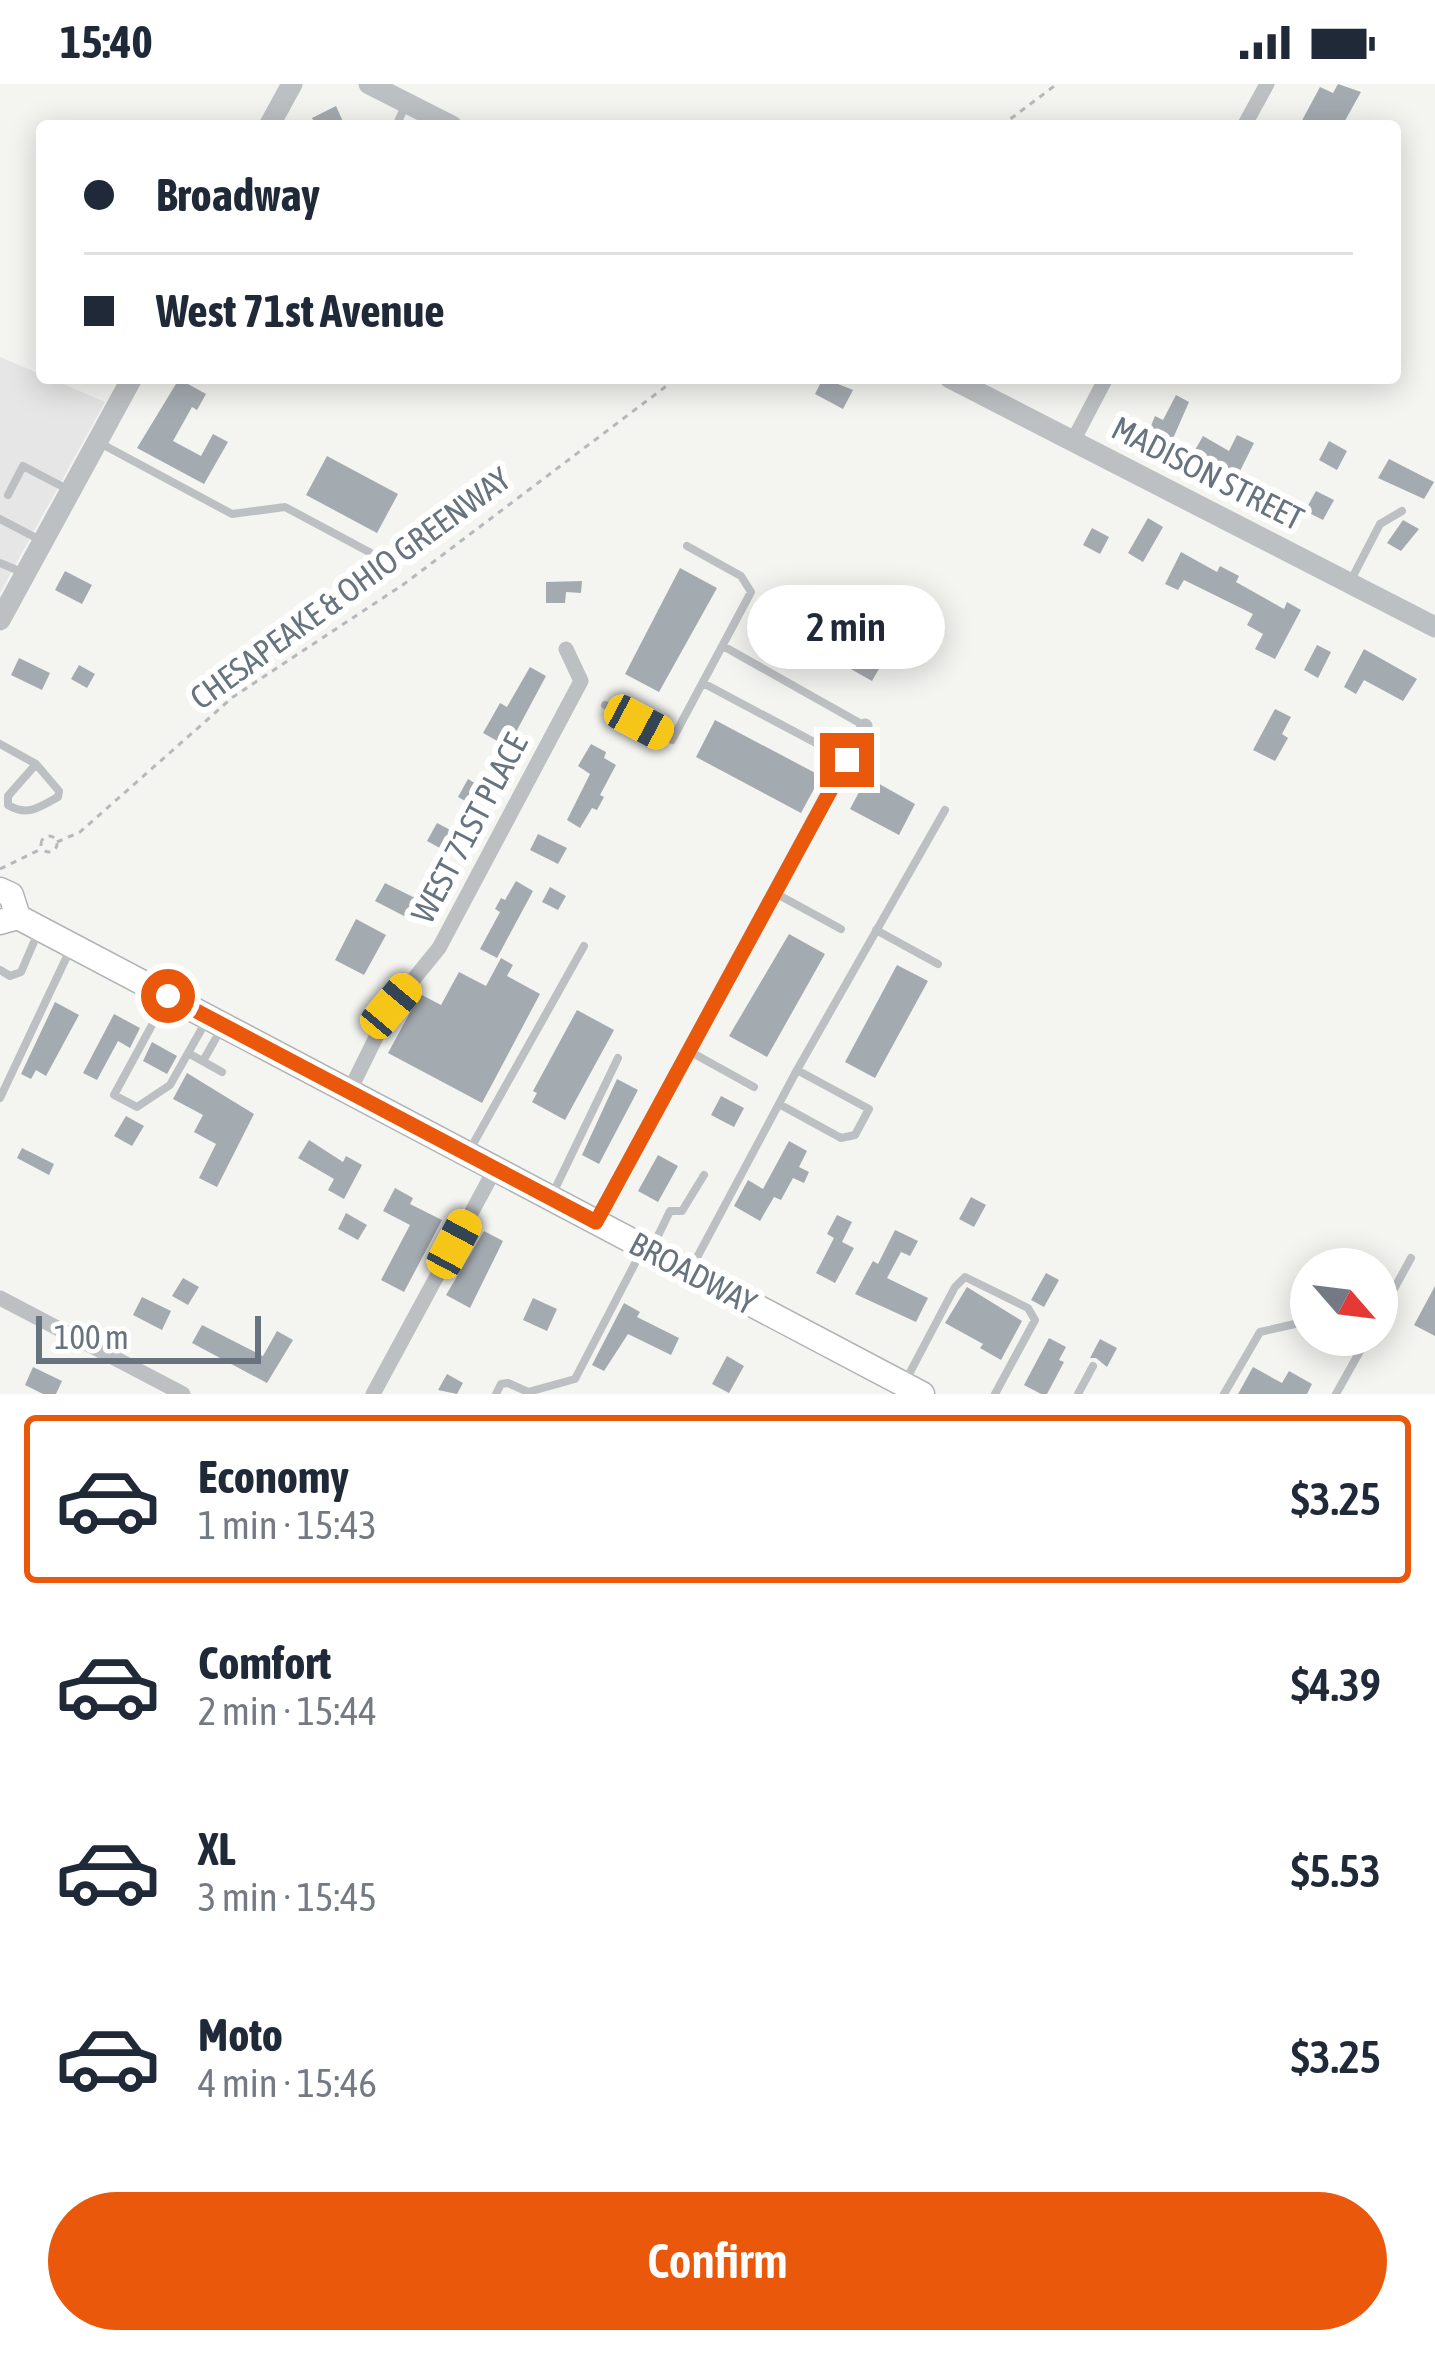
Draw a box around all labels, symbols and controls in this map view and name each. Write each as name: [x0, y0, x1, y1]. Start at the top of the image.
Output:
text: 15:40: [60, 16, 153, 68]
text: Broadway: [156, 169, 320, 221]
text: West 71st Avenue: [156, 285, 445, 337]
street label: MADISON STREET: [1106, 408, 1311, 538]
street label: CHESAPEAKE & OHIO GREENWAY: [183, 459, 517, 717]
callout: 2 min: [748, 586, 946, 670]
text: 2 min: [806, 605, 886, 649]
car: [599, 689, 679, 755]
street label: WEST 71ST PLACE: [403, 727, 535, 929]
route end: [820, 733, 874, 787]
car: [354, 967, 428, 1045]
route start: [141, 969, 195, 1023]
car: [421, 1204, 487, 1284]
street label: BROADWAY: [623, 1224, 763, 1322]
north arrow: [1290, 1248, 1398, 1356]
map controls: [1290, 1248, 1398, 1356]
scale bar: [36, 1310, 261, 1363]
text: 100 m: [54, 1318, 129, 1356]
icon: car: [54, 1445, 162, 1553]
text: Economy: [198, 1451, 349, 1503]
text: $3.25: [1291, 1473, 1381, 1525]
text: 1 min · 15:43: [198, 1503, 377, 1547]
icon: car: [54, 1631, 162, 1739]
text: Comfort: [198, 1637, 331, 1689]
text: $4.39: [1291, 1659, 1381, 1711]
text: 2 min · 15:44: [198, 1689, 377, 1733]
icon: car: [54, 1817, 162, 1925]
text: XL: [198, 1823, 236, 1875]
text: $5.53: [1291, 1845, 1381, 1897]
text: 3 min · 15:45: [198, 1875, 377, 1919]
icon: car: [54, 2003, 162, 2111]
text: Moto: [198, 2009, 283, 2061]
text: $3.25: [1291, 2031, 1381, 2083]
text: 4 min · 15:46: [198, 2061, 377, 2105]
button: Confirm: [48, 2192, 1387, 2330]

